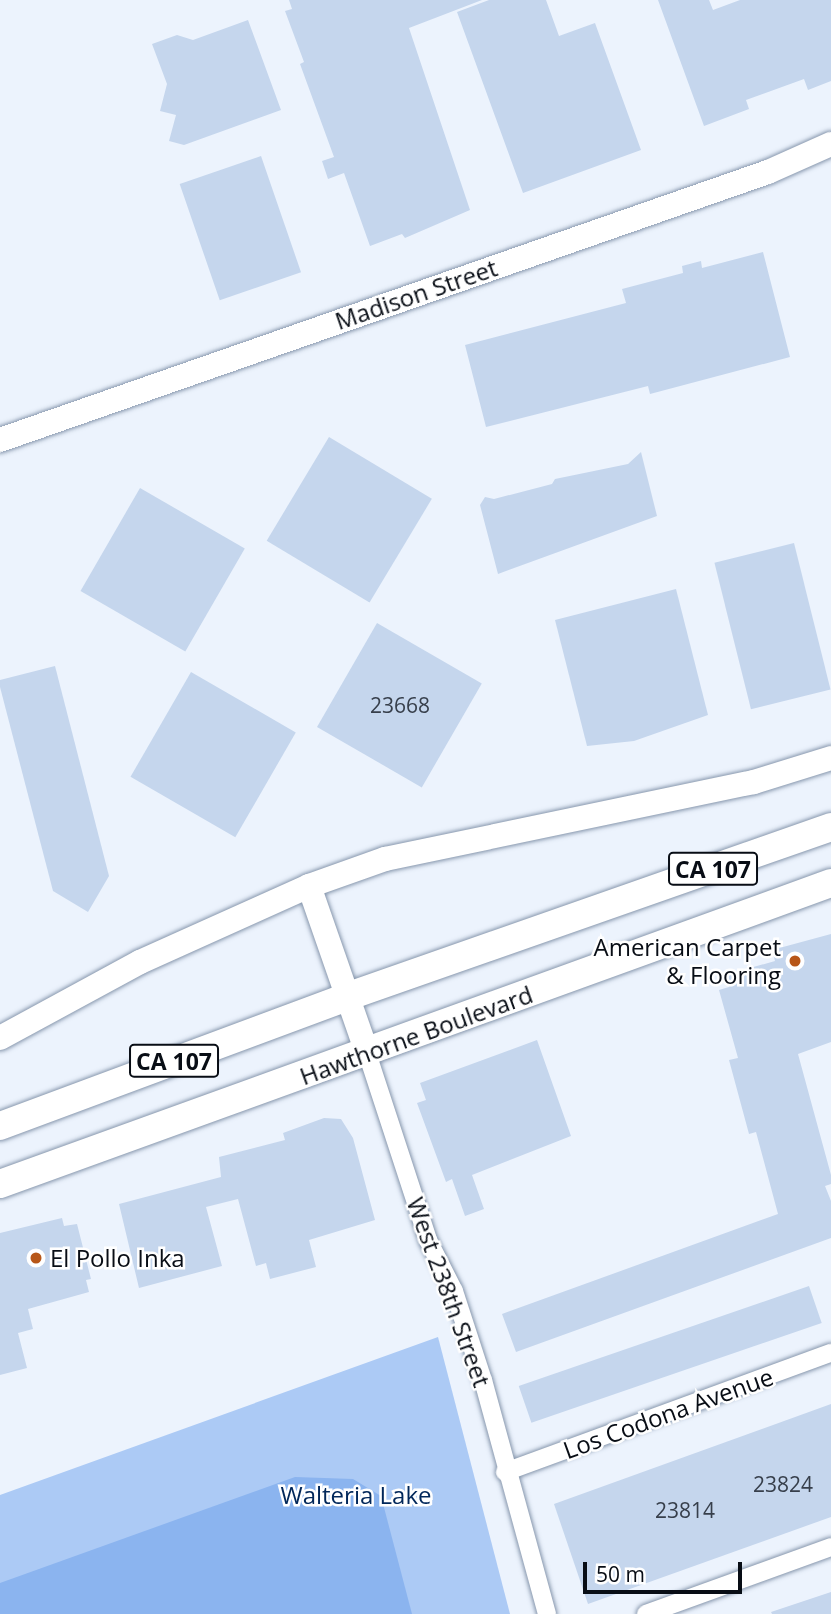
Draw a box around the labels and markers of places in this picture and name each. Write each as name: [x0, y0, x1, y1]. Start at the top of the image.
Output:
place label: American Carpet & Flooring: [594, 933, 781, 989]
marker: American Carpet & Flooring: [787, 953, 803, 969]
place label: El Pollo Inka: [50, 1244, 185, 1272]
marker: El Pollo Inka: [28, 1250, 44, 1266]

